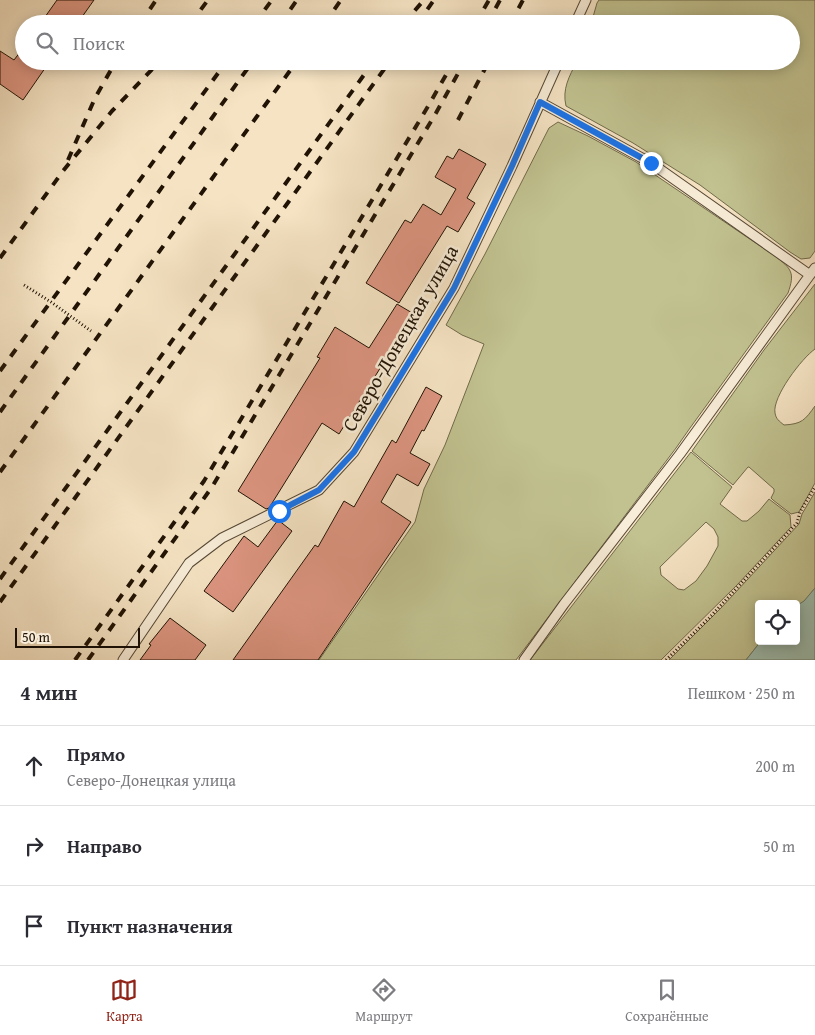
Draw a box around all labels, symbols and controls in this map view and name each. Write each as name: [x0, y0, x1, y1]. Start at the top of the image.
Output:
search box: [15, 15, 800, 70]
icon: search: [33, 29, 61, 57]
text: Поиск: [73, 29, 125, 57]
route end: [640, 152, 663, 175]
street label: Северо-Донецкая улица: [334, 239, 465, 436]
route start: [268, 500, 291, 523]
map controls: [755, 600, 800, 645]
button: locate: [755, 600, 800, 645]
scale bar: [15, 625, 140, 648]
text: 50 m: [22, 627, 50, 647]
text: 4 мин: [20, 677, 77, 708]
text: Пешком · 250 m: [688, 681, 795, 705]
text: Прямо: [67, 740, 125, 768]
icon: ahead: [20, 752, 48, 780]
text: 200 m: [755, 754, 795, 778]
text: Северо-Донецкая улица: [67, 768, 236, 792]
icon: right: [20, 832, 48, 860]
text: Направо: [67, 832, 142, 860]
text: 50 m: [763, 834, 795, 858]
icon: arrive: [20, 912, 48, 940]
text: Пункт назначения: [67, 912, 233, 940]
tab: Карта: [106, 976, 143, 1026]
tab: Маршрут: [355, 976, 413, 1026]
tab: Сохранённые: [625, 976, 709, 1026]

